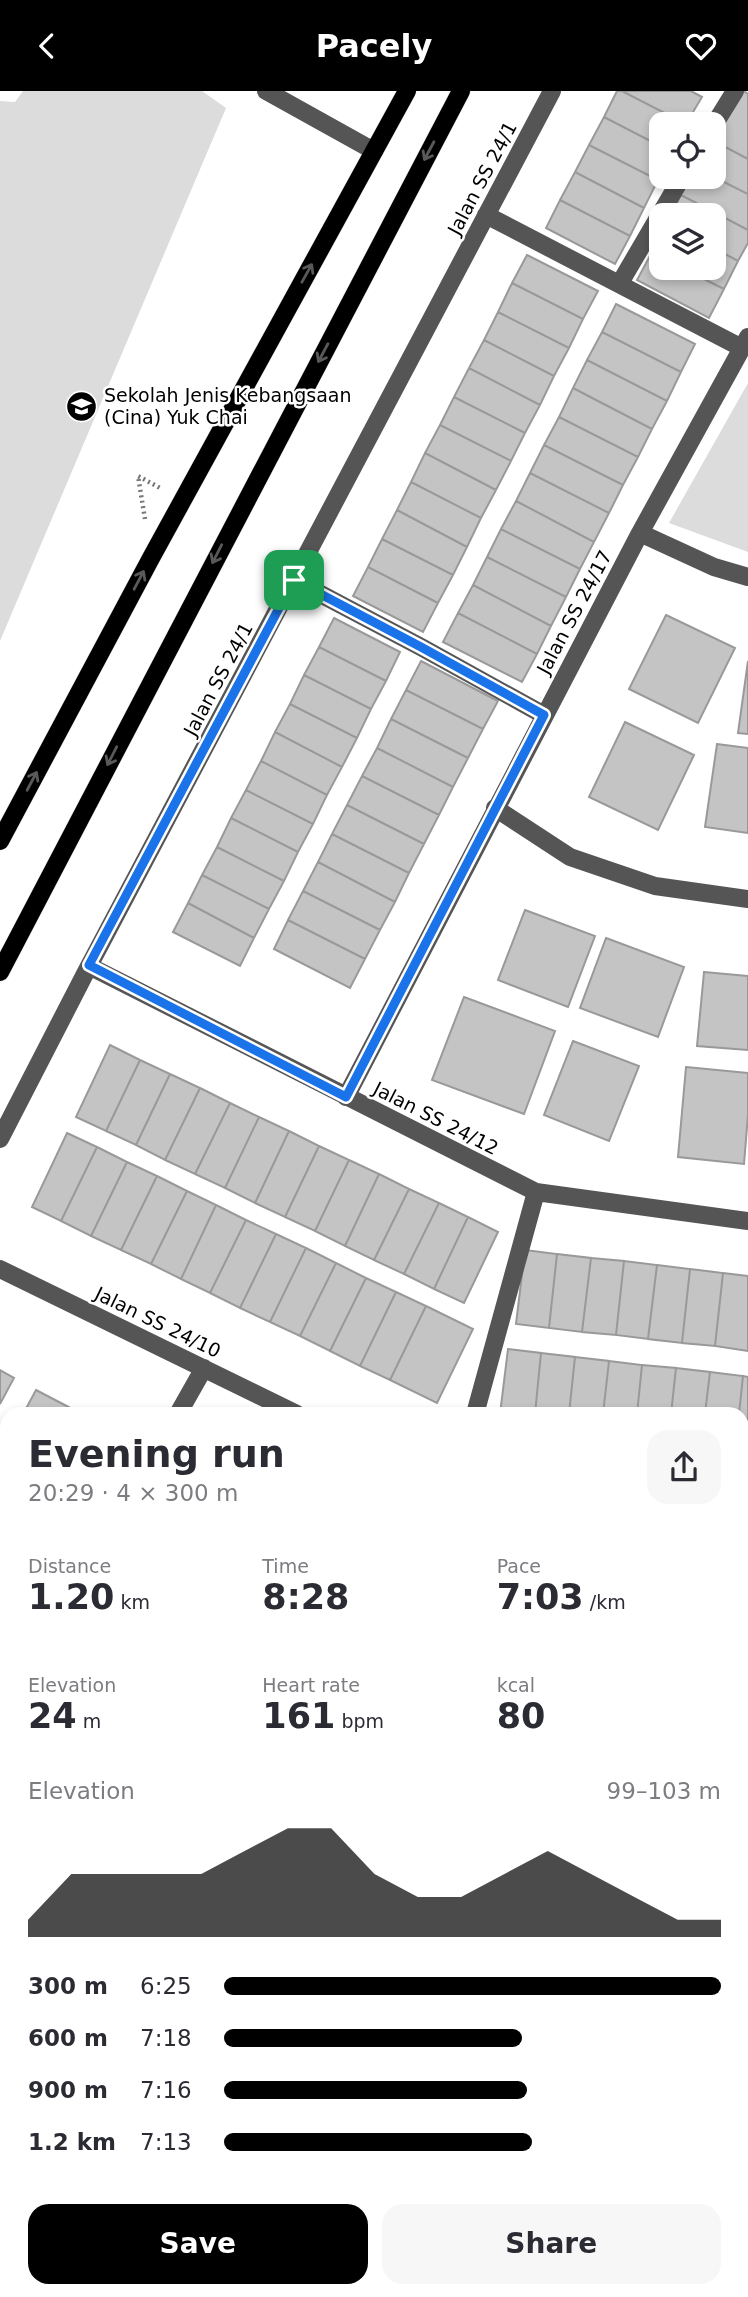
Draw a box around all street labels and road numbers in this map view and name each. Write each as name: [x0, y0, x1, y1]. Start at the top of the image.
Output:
street label: Jalan SS 24/1: [442, 118, 521, 239]
street label: Jalan SS 24/17: [532, 546, 616, 679]
street label: Jalan SS 24/1: [178, 619, 257, 740]
street label: Jalan SS 24/12: [369, 1077, 502, 1159]
street label: Jalan SS 24/10: [91, 1282, 224, 1362]

